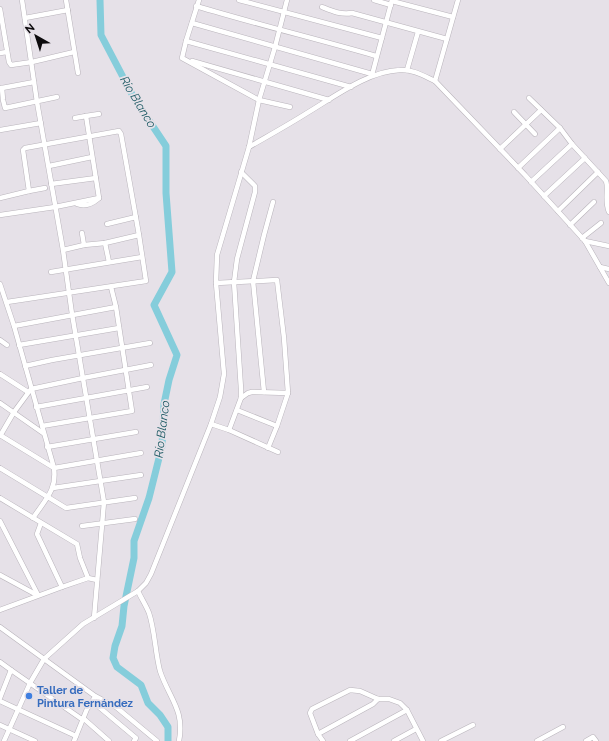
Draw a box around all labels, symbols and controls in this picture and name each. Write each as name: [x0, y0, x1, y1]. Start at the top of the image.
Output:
north arrow: [16, 16, 56, 56]
text: N: [23, 21, 37, 36]
water label: Río Blanco: [117, 74, 159, 130]
water label: Río Blanco: [152, 399, 172, 459]
place label: Taller de Pintura Fernández: [37, 684, 134, 710]
marker: Taller de Pintura Fernández: [24, 691, 34, 701]

